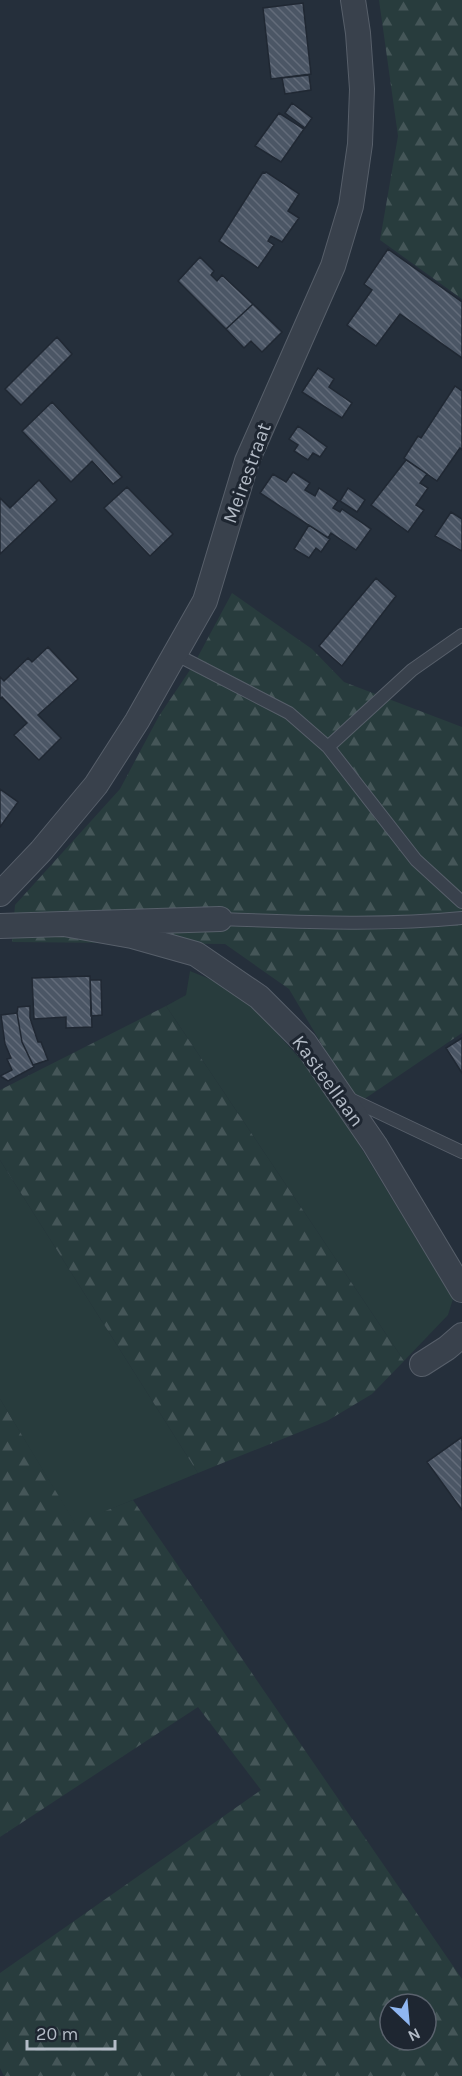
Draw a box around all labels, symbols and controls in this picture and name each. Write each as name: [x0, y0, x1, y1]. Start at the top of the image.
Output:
street label: Meirestraat: [218, 419, 276, 526]
street label: Kasteellaan: [287, 1031, 369, 1131]
north arrow: [378, 1992, 438, 2052]
scale bar: [27, 2013, 116, 2051]
text: 20 m: [36, 2023, 78, 2045]
text: N: [405, 2024, 424, 2046]

